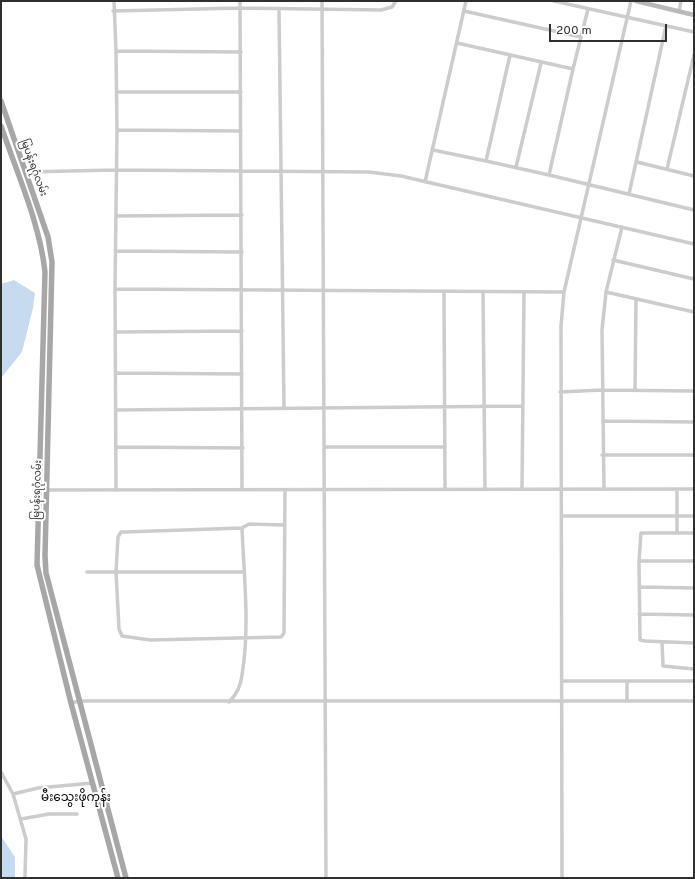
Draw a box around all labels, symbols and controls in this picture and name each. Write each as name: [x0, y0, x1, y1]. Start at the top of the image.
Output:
scale bar: [551, 16, 669, 42]
text: 200 m: [556, 23, 592, 39]
street label: မြပန်းရဂုံလမ်း: [17, 138, 49, 198]
street label: မြပန်းရဂုံလမ်း: [31, 460, 45, 520]
district label: မီးသွေးဖိုကုန်း: [41, 792, 111, 806]

